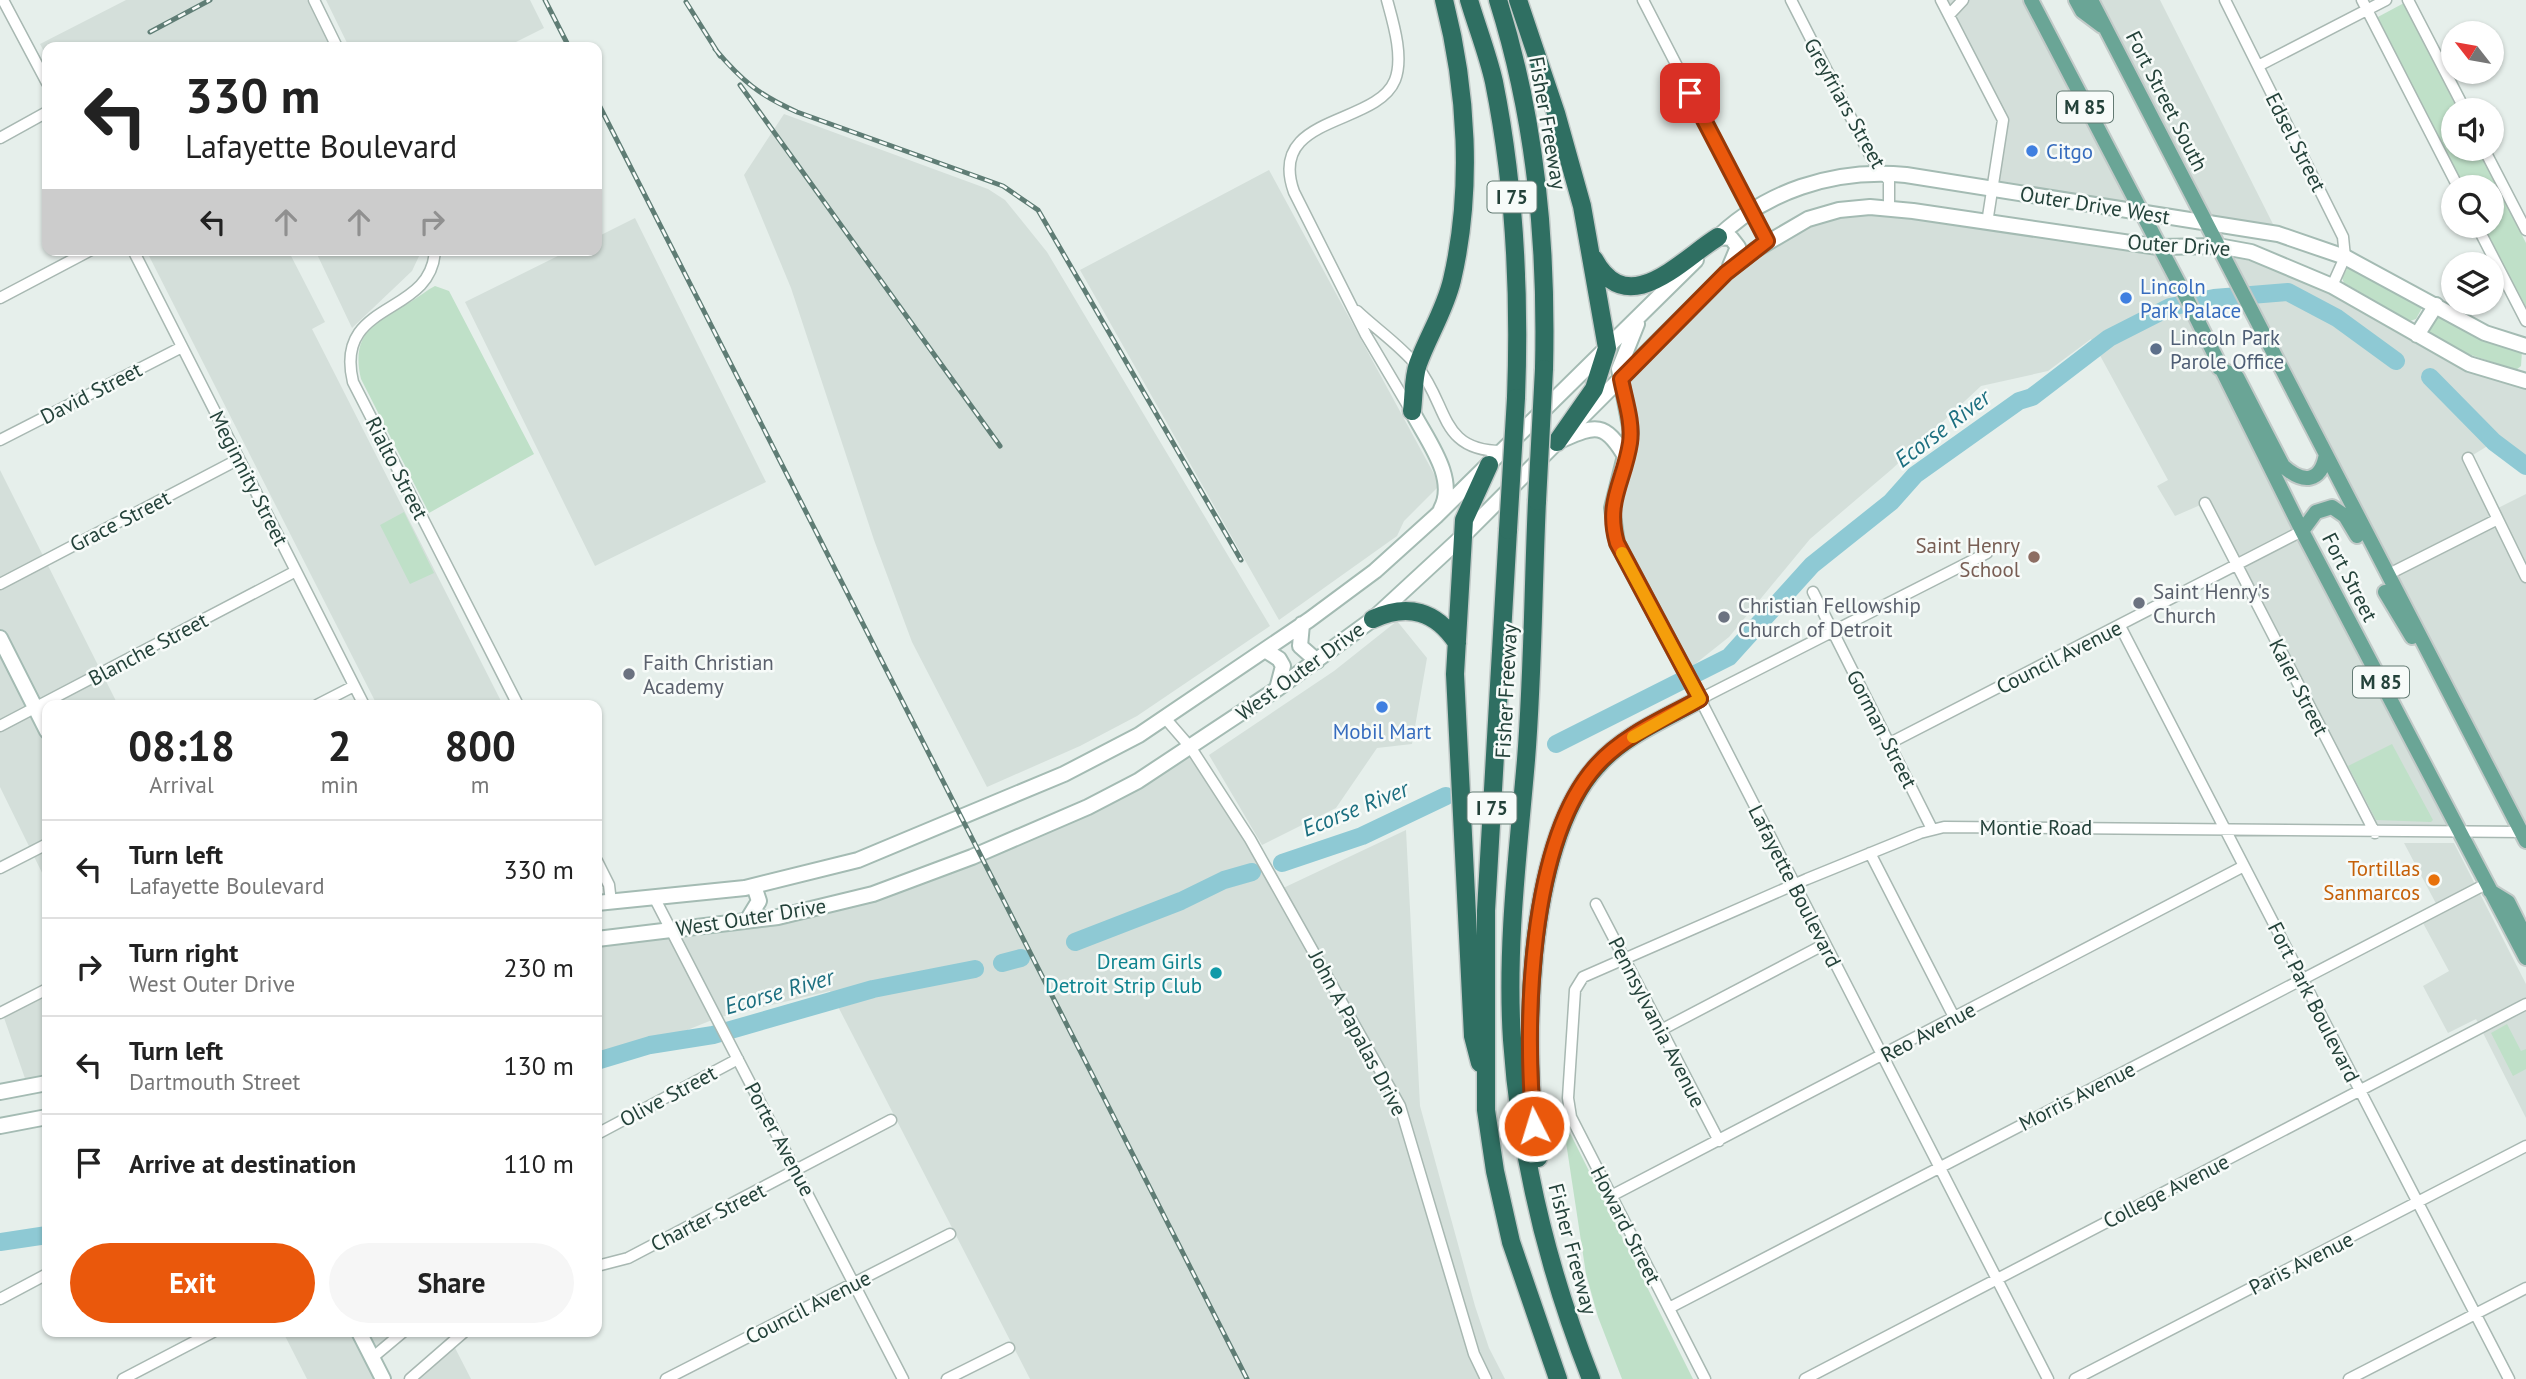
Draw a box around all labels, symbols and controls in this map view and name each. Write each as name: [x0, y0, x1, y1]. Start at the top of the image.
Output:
north arrow: [2441, 21, 2504, 84]
map controls: [2441, 21, 2504, 315]
street label: Fort Street South: [2120, 26, 2214, 176]
street label: Greyfriars Street: [1798, 33, 1892, 173]
street label: Fisher Freeway: [1523, 54, 1573, 192]
text: 330 m: [185, 63, 320, 127]
pin: [1660, 63, 1720, 123]
icon: left: [70, 70, 161, 161]
icon: arrive: [1671, 74, 1709, 112]
street label: Edsel Street: [2260, 88, 2332, 196]
road number: M 85: [2057, 92, 2113, 122]
button: sound: [2441, 98, 2504, 161]
text: Lafayette Boulevard: [185, 125, 457, 167]
place label: Citgo: [2046, 138, 2093, 165]
marker: Citgo: [2024, 143, 2040, 159]
button: search: [2441, 175, 2504, 238]
street label: Outer Drive West: [2018, 180, 2172, 230]
road number: I 75: [1488, 182, 1536, 212]
icon: left: [194, 203, 232, 241]
icon: ahead: [267, 203, 305, 241]
icon: ahead: [340, 203, 378, 241]
icon: right: [413, 203, 451, 241]
street label: Outer Drive: [2127, 228, 2231, 262]
button: layers: [2441, 252, 2504, 315]
place label: Lincoln Park Palace: [2140, 273, 2241, 324]
marker: Lincoln Park Palace: [2118, 290, 2134, 306]
place label: Lincoln Park Parole Office: [2170, 324, 2284, 375]
marker: Lincoln Park Parole Office: [2148, 341, 2164, 357]
street label: David Street: [36, 356, 146, 430]
water label: Ecorse River: [1888, 382, 1997, 473]
street label: Meginnity Street: [203, 406, 295, 550]
street label: Rialto Street: [360, 412, 434, 524]
street label: Grace Street: [65, 484, 175, 558]
street label: Fort Street: [2316, 528, 2384, 626]
place label: Saint Henry School: [1915, 532, 2020, 583]
marker: Saint Henry School: [2026, 549, 2042, 565]
place label: Saint Henry's Church: [2153, 578, 2270, 629]
place label: Christian Fellowship Church of Detroit: [1738, 592, 1921, 643]
marker: Saint Henry's Church: [2131, 595, 2147, 611]
street label: Blanche Street: [84, 606, 212, 692]
marker: Christian Fellowship Church of Detroit: [1716, 609, 1732, 625]
street label: Council Avenue: [1992, 614, 2126, 700]
street label: West Outer Drive: [1231, 615, 1369, 727]
street label: Fisher Freeway: [1489, 623, 1523, 759]
street label: Kaier Street: [2263, 634, 2335, 740]
place label: Faith Christian Academy: [643, 649, 774, 700]
street label: Gorman Street: [1841, 665, 1923, 793]
marker: Faith Christian Academy: [621, 666, 637, 682]
road number: M 85: [2353, 666, 2409, 698]
marker: Mobil Mart: [1374, 699, 1390, 715]
text: 08:18: [128, 718, 235, 773]
text: 2: [328, 718, 351, 773]
text: 800: [444, 718, 516, 773]
place label: Mobil Mart: [1333, 718, 1431, 745]
text: Arrival: [149, 770, 214, 799]
text: min: [321, 770, 358, 799]
text: m: [471, 770, 489, 799]
water label: Ecorse River: [1297, 773, 1414, 842]
road number: I 75: [1468, 792, 1516, 824]
street label: Lafayette Boulevard: [1742, 800, 1848, 972]
street label: Montie Road: [1980, 814, 2092, 841]
text: Turn left: [129, 838, 223, 871]
icon: left: [70, 850, 108, 888]
text: 330 m: [503, 853, 574, 886]
place label: Tortillas Sanmarcos: [2323, 855, 2420, 906]
text: Lafayette Boulevard: [129, 871, 325, 900]
marker: Tortillas Sanmarcos: [2426, 872, 2442, 888]
street label: West Outer Drive: [674, 892, 828, 942]
street label: Fort Park Boulevard: [2262, 917, 2366, 1087]
street label: Pennsylvania Avenue: [1602, 932, 1712, 1112]
text: Turn right: [129, 936, 238, 969]
street label: John A Papalas Drive: [1303, 945, 1413, 1120]
icon: right: [70, 948, 108, 986]
place label: Dream Girls Detroit Strip Club: [1045, 948, 1202, 999]
text: 230 m: [503, 951, 574, 984]
water label: Ecorse River: [721, 961, 838, 1020]
marker: Dream Girls Detroit Strip Club: [1208, 965, 1224, 981]
text: West Outer Drive: [129, 969, 295, 998]
street label: Reo Avenue: [1876, 996, 1980, 1068]
text: Turn left: [129, 1034, 223, 1067]
icon: left: [70, 1046, 108, 1084]
text: 130 m: [503, 1049, 574, 1082]
street label: Morris Avenue: [2014, 1055, 2140, 1137]
street label: Olive Street: [615, 1059, 721, 1133]
text: Dartmouth Street: [129, 1067, 300, 1096]
street label: Porter Avenue: [739, 1077, 821, 1201]
position arrow: [1497, 1089, 1571, 1163]
icon: arrive: [70, 1144, 108, 1182]
text: Arrive at destination: [129, 1147, 356, 1180]
text: 110 m: [503, 1147, 574, 1180]
street label: College Avenue: [2099, 1148, 2233, 1234]
street label: Howard Street: [1585, 1162, 1667, 1288]
street label: Charter Street: [646, 1176, 770, 1258]
street label: Fisher Freeway: [1543, 1180, 1604, 1318]
street label: Paris Avenue: [2244, 1225, 2358, 1301]
button: Exit: [70, 1243, 315, 1323]
button: Share: [329, 1243, 574, 1323]
street label: Council Avenue: [741, 1264, 875, 1350]

